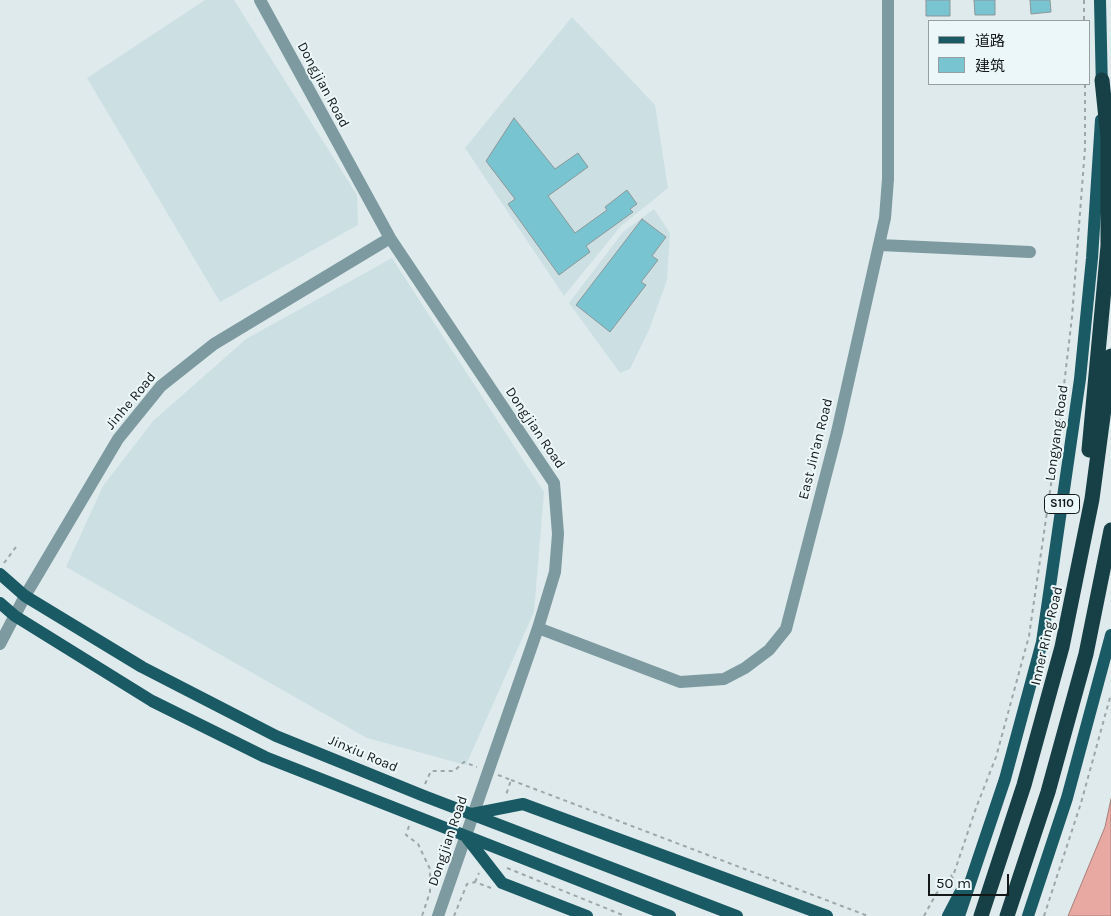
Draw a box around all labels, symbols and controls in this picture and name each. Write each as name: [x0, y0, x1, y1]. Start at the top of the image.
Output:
legend: [928, 20, 1091, 85]
text: 道路: [975, 32, 1005, 50]
street label: Dongjian Road: [293, 39, 353, 131]
text: 建筑: [975, 57, 1005, 75]
street label: Jinhe Road: [102, 369, 160, 433]
street label: Dongjian Road: [502, 384, 568, 472]
street label: Longyang Road: [1042, 384, 1072, 482]
street label: East Jin'an Road: [795, 397, 837, 501]
road number: S110: [1044, 494, 1080, 514]
street label: Inner Ring Road: [1027, 585, 1067, 687]
street label: Jinxiu Road: [326, 732, 400, 776]
street label: Dongjian Road: [425, 794, 471, 888]
scale bar: [931, 864, 1012, 896]
text: 50 m: [936, 874, 971, 892]

